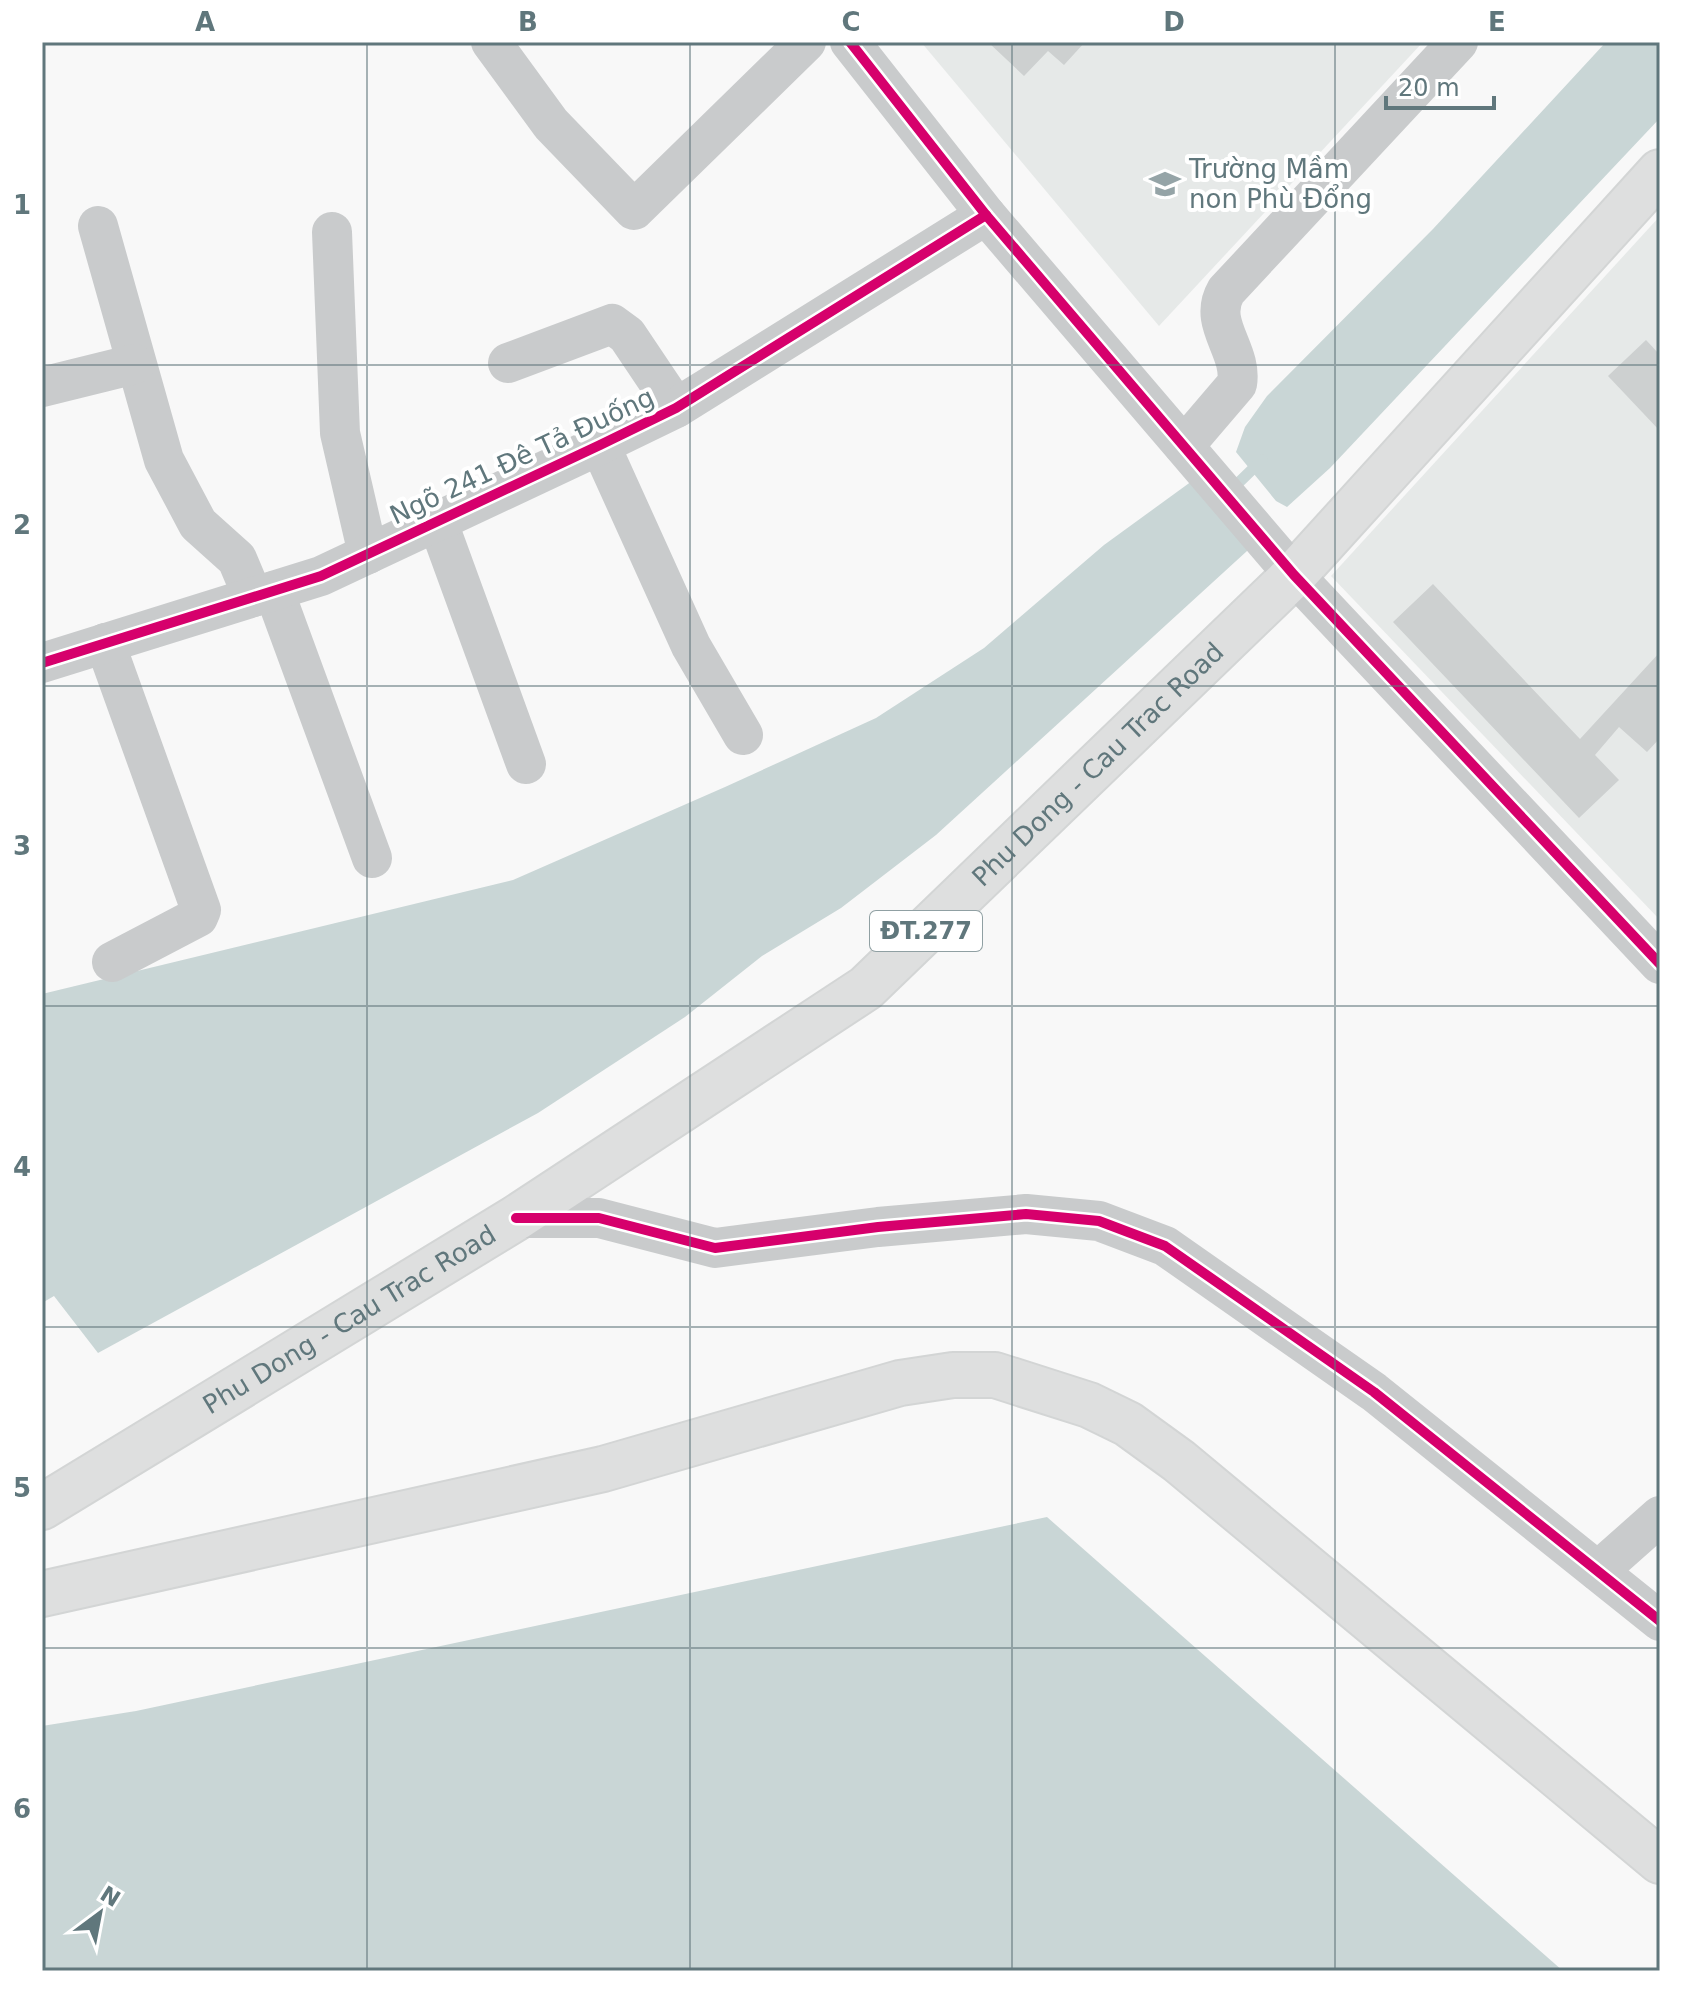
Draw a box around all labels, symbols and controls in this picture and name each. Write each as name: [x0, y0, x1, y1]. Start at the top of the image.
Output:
text: A: [195, 7, 215, 37]
text: B: [518, 7, 538, 37]
text: C: [841, 7, 861, 37]
text: D: [1163, 7, 1185, 37]
text: E: [1488, 7, 1506, 37]
scale bar: [1386, 60, 1494, 110]
text: 20 m: [1398, 74, 1460, 102]
place label: Trường Mầm non Phù Đổng: [1188, 154, 1372, 214]
school or university icon: Trường Mầm non Phù Đổng: [1148, 167, 1182, 201]
text: 1: [13, 190, 31, 220]
street label: Ngõ 241 Đê Tả Đuống: [385, 382, 659, 530]
text: 2: [13, 510, 31, 540]
street label: Phu Dong - Cau Trac Road: [966, 637, 1229, 892]
text: 3: [13, 831, 31, 861]
road number: ĐT.277: [870, 911, 982, 951]
text: 4: [13, 1152, 31, 1182]
street label: Phu Dong - Cau Trac Road: [198, 1219, 501, 1420]
text: 5: [13, 1473, 31, 1503]
text: 6: [13, 1794, 31, 1824]
north arrow: [60, 1873, 140, 1953]
text: N: [96, 1881, 125, 1912]

